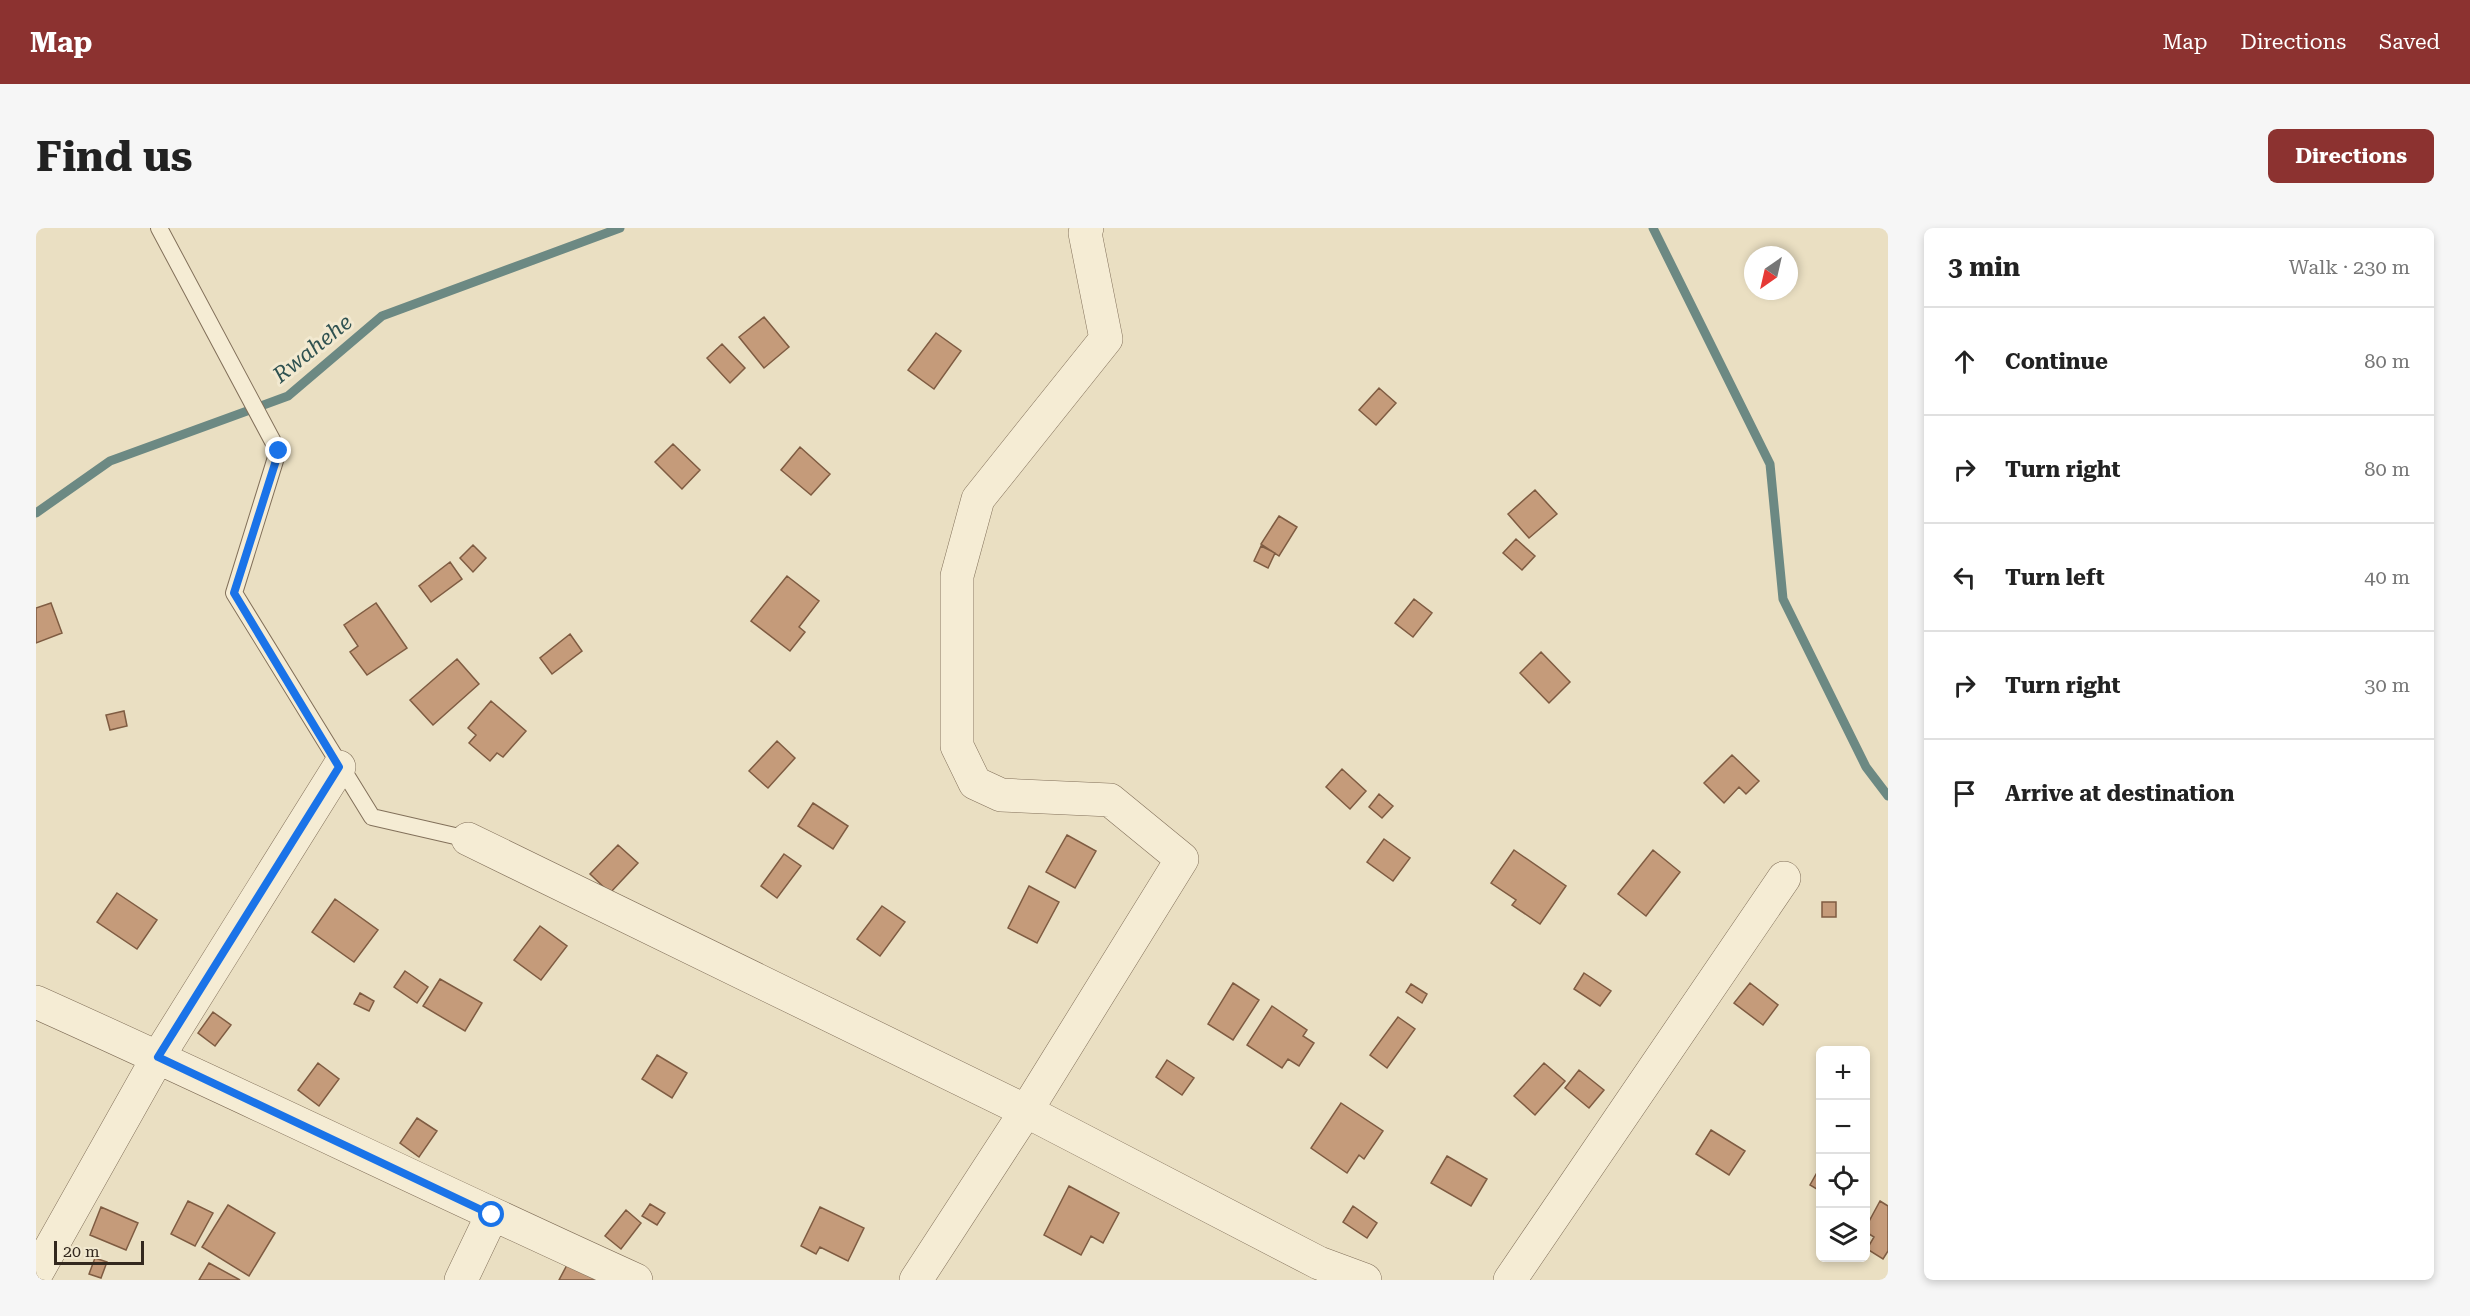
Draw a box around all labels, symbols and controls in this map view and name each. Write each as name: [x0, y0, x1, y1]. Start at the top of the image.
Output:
text: Map: [30, 26, 92, 59]
text: Map: [2163, 30, 2207, 54]
text: Directions: [2240, 30, 2346, 54]
text: Saved: [2379, 30, 2440, 54]
button: Directions: [2268, 129, 2434, 183]
text: Find us: [36, 132, 193, 181]
north arrow: [1744, 246, 1798, 300]
text: 3 min: [1948, 252, 2020, 282]
text: Walk · 230 m: [2289, 255, 2410, 279]
water label: Rwahehe: [267, 309, 357, 388]
icon: ahead: [1948, 345, 1981, 378]
text: Continue: [2005, 349, 2108, 374]
text: 80 m: [2364, 349, 2410, 373]
route end: [265, 437, 291, 463]
icon: right: [1948, 453, 1981, 486]
text: Turn right: [2005, 457, 2120, 482]
text: 80 m: [2364, 457, 2410, 481]
icon: left: [1948, 561, 1981, 594]
text: Turn left: [2005, 565, 2105, 590]
text: 40 m: [2364, 565, 2410, 589]
icon: right: [1948, 669, 1981, 702]
text: Turn right: [2005, 673, 2120, 698]
text: 30 m: [2364, 673, 2410, 697]
icon: arrive: [1948, 777, 1981, 810]
text: Arrive at destination: [2005, 781, 2234, 806]
map controls: [1816, 1046, 1870, 1262]
button: +: [1816, 1046, 1870, 1100]
button: −: [1816, 1100, 1870, 1154]
button: locate: [1816, 1154, 1870, 1208]
route start: [478, 1201, 504, 1227]
button: layers: [1816, 1208, 1870, 1262]
scale bar: [54, 1238, 144, 1266]
text: 20 m: [63, 1242, 100, 1261]

